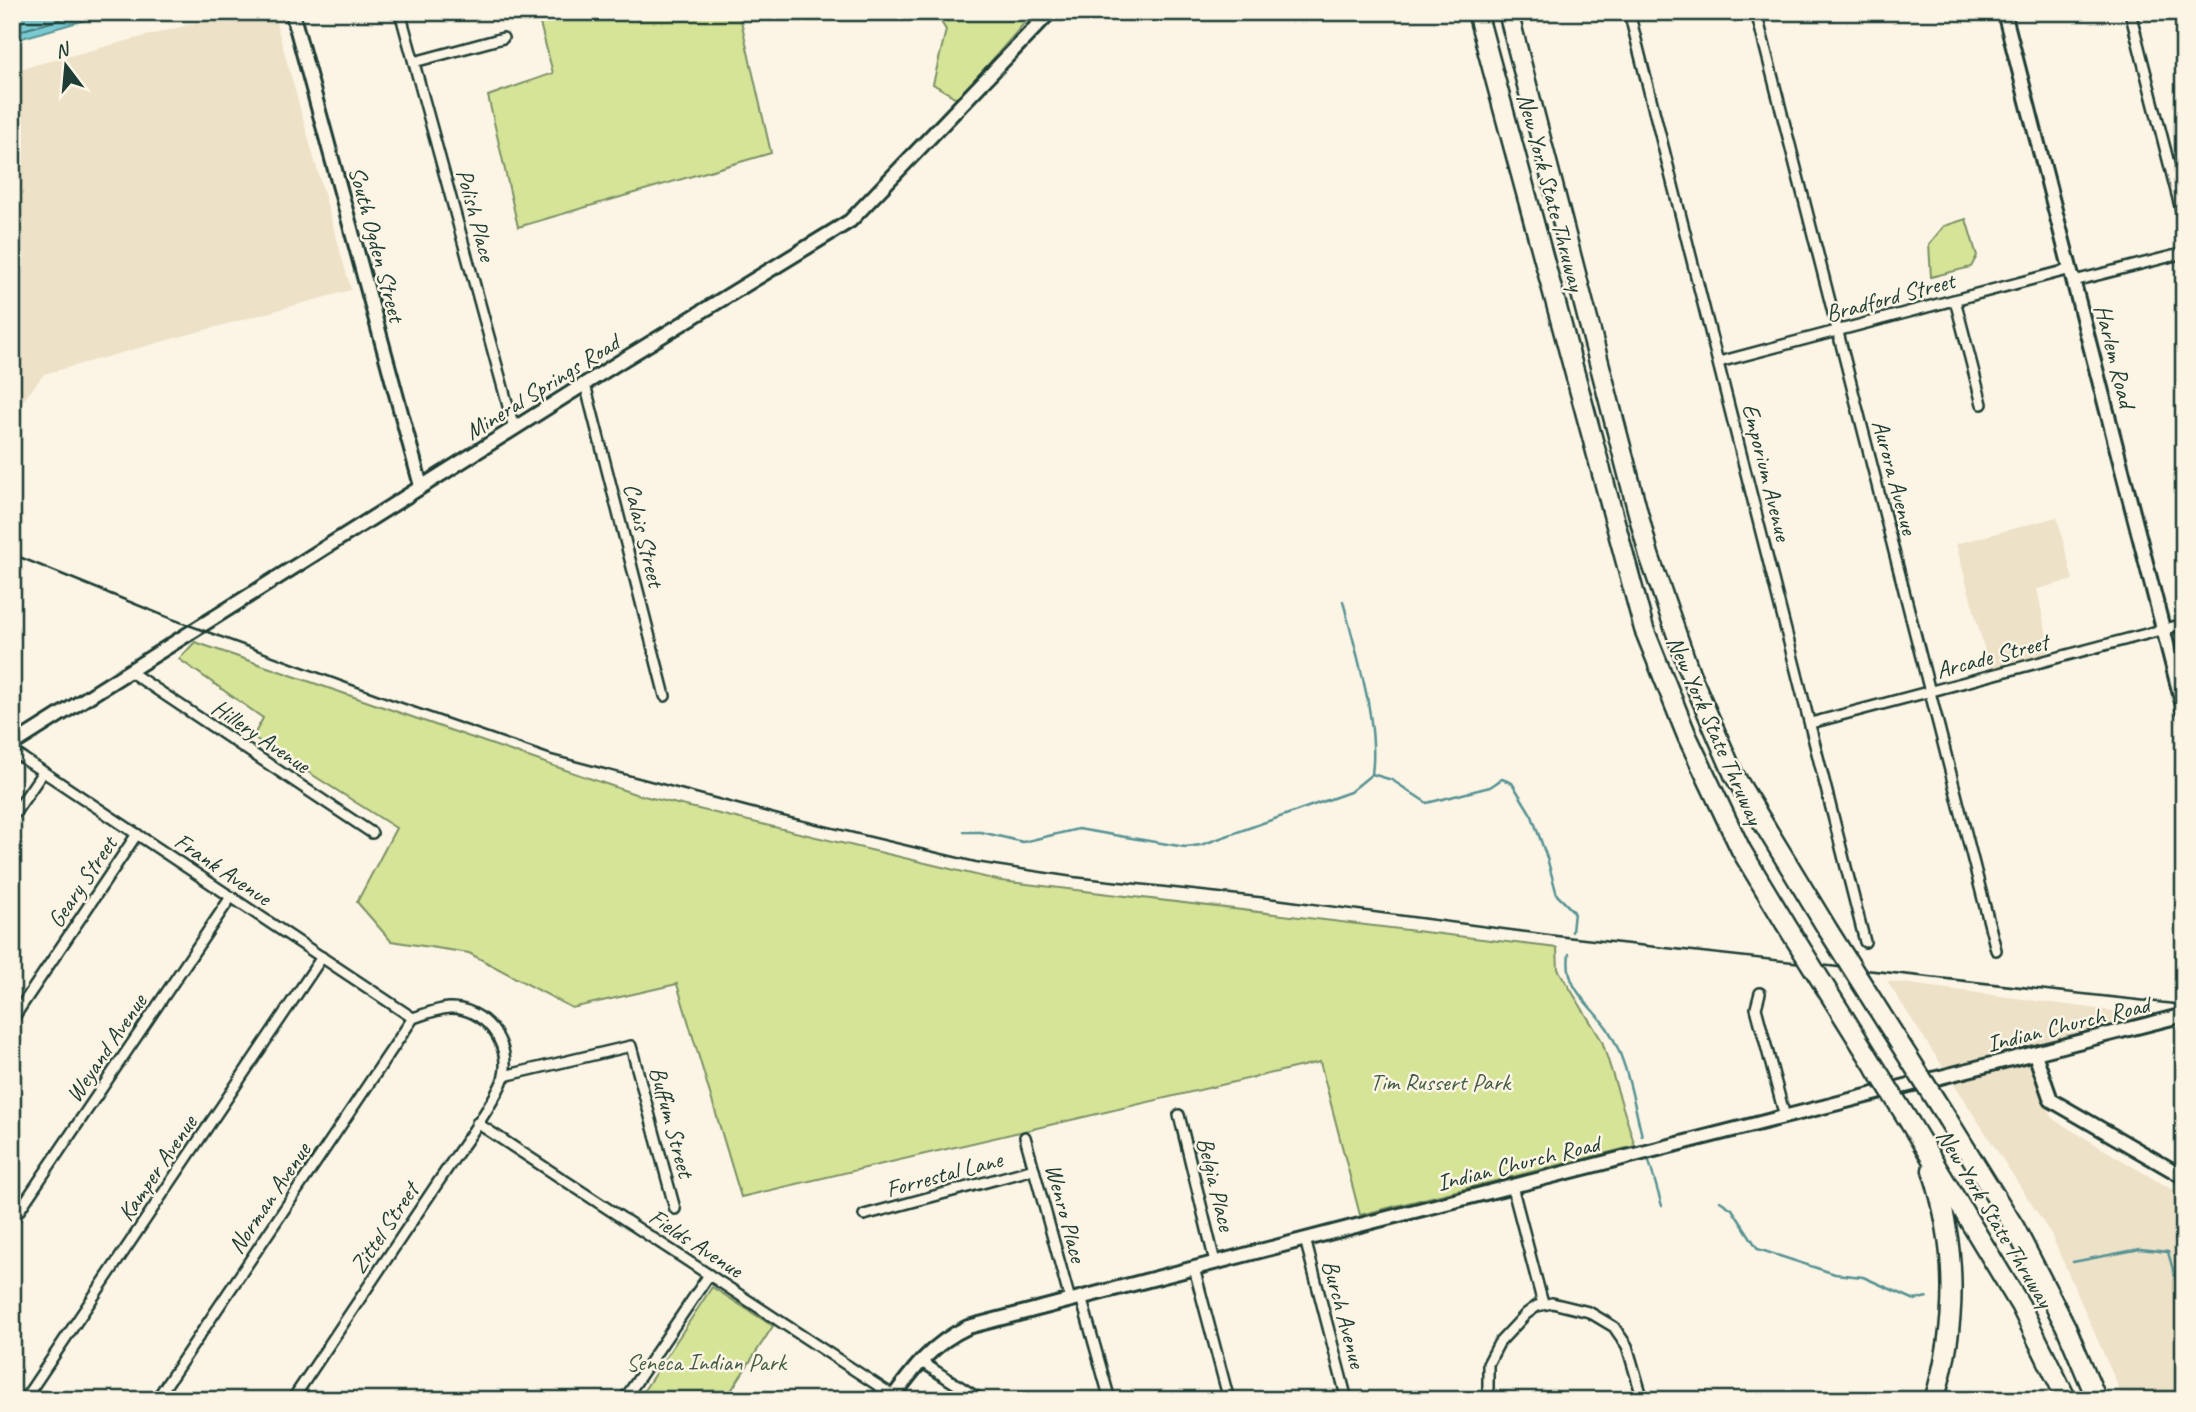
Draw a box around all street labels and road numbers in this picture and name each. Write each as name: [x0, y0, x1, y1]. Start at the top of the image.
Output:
street label: New York State Thruway: [1510, 90, 1592, 296]
street label: South Ogden Street: [342, 163, 413, 327]
street label: Polish Place: [449, 166, 503, 266]
street label: Bradford Street: [1822, 265, 1960, 329]
street label: Harlem Road: [2088, 302, 2143, 414]
street label: Mineral Springs Road: [459, 326, 628, 446]
street label: Emporium Avenue: [1735, 400, 1799, 546]
street label: Aurora Avenue: [1865, 416, 1925, 540]
street label: Calais Street: [617, 480, 672, 592]
street label: Arcade Street: [1933, 626, 2054, 685]
street label: New York State Thruway: [1660, 631, 1771, 831]
street label: Hillery Avenue: [206, 692, 318, 781]
street label: Frank Avenue: [169, 826, 279, 913]
street label: Geary Street: [41, 829, 125, 933]
street label: Weyand Avenue: [59, 986, 154, 1108]
street label: Indian Church Road: [1984, 988, 2156, 1059]
street label: Buffum Street: [643, 1063, 702, 1183]
street label: Kamper Avenue: [111, 1107, 205, 1227]
street label: New York State Thruway: [1930, 1123, 2061, 1314]
street label: Indian Church Road: [1434, 1127, 1606, 1198]
street label: Belgia Place: [1190, 1134, 1243, 1236]
street label: Norman Avenue: [221, 1135, 318, 1259]
street label: Forrestal Lane: [883, 1144, 1008, 1204]
street label: Wenro Place: [1038, 1161, 1094, 1268]
street label: Zittel Street: [343, 1174, 427, 1279]
street label: Fields Avenue: [643, 1202, 750, 1286]
street label: Burch Avenue: [1315, 1257, 1373, 1373]

